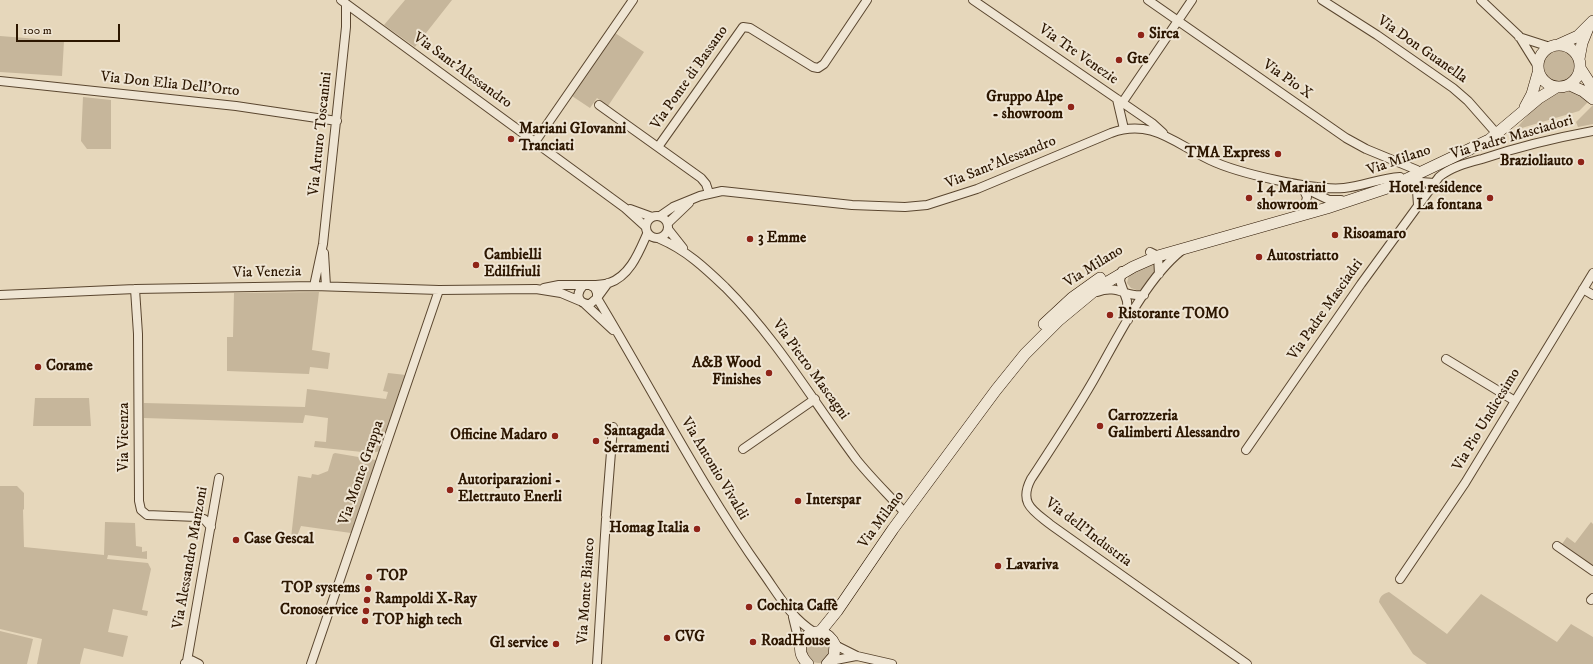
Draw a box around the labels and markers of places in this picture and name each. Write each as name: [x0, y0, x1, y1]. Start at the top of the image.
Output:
place label: Sirca: [1149, 26, 1179, 44]
marker: Sirca: [1136, 30, 1146, 40]
place label: Gte: [1127, 51, 1149, 69]
marker: Gte: [1114, 55, 1124, 65]
place label: Gruppo Alpe - showroom: [986, 89, 1063, 124]
marker: Gruppo Alpe - showroom: [1066, 102, 1076, 112]
place label: Mariani GIovanni Tranciati: [519, 121, 626, 156]
marker: Mariani GIovanni Tranciati: [506, 134, 516, 144]
place label: TMA Express: [1185, 145, 1270, 163]
marker: TMA Express: [1273, 149, 1283, 159]
place label: Brazioliauto: [1500, 153, 1573, 171]
marker: Brazioliauto: [1576, 157, 1586, 167]
place label: I 4 Mariani showroom: [1257, 180, 1326, 215]
place label: Hotel residence La fontana: [1389, 180, 1482, 215]
marker: I 4 Mariani showroom: [1244, 193, 1254, 203]
marker: Hotel residence La fontana: [1485, 193, 1495, 203]
place label: Risoamaro: [1343, 226, 1406, 244]
place label: 3 Emme: [758, 230, 806, 248]
marker: Risoamaro: [1330, 230, 1340, 240]
marker: 3 Emme: [745, 234, 755, 244]
place label: Cambielli Edilfriuli: [484, 247, 542, 282]
place label: Autostriatto: [1267, 248, 1338, 266]
marker: Autostriatto: [1254, 252, 1264, 262]
marker: Cambielli Edilfriuli: [471, 260, 481, 270]
place label: Ristorante TOMO: [1118, 306, 1229, 324]
marker: Ristorante TOMO: [1105, 310, 1115, 320]
place label: A&B Wood Finishes: [692, 355, 761, 390]
place label: Corame: [46, 358, 93, 376]
marker: Corame: [33, 362, 43, 372]
marker: A&B Wood Finishes: [764, 368, 774, 378]
place label: Carrozzeria Galimberti Alessandro: [1108, 408, 1240, 443]
marker: Carrozzeria Galimberti Alessandro: [1095, 421, 1105, 431]
place label: Santagada Serramenti: [604, 423, 669, 458]
place label: Officine Madaro: [450, 427, 547, 445]
marker: Officine Madaro: [550, 431, 560, 441]
marker: Santagada Serramenti: [591, 436, 601, 446]
place label: Autoriparazioni - Elettrauto Enerli: [458, 472, 562, 507]
marker: Autoriparazioni - Elettrauto Enerli: [445, 485, 455, 495]
place label: Interspar: [806, 492, 861, 510]
marker: Interspar: [793, 496, 803, 506]
place label: Homag Italia: [609, 520, 689, 538]
marker: Homag Italia: [692, 524, 702, 534]
place label: Case Gescal: [244, 531, 314, 549]
marker: Case Gescal: [231, 535, 241, 545]
place label: Lavariva: [1006, 557, 1059, 575]
marker: Lavariva: [993, 561, 1003, 571]
place label: TOP: [377, 568, 408, 586]
marker: TOP: [364, 572, 374, 582]
place label: TOP systems: [282, 580, 360, 598]
marker: TOP systems: [363, 584, 373, 594]
place label: Rampoldi X-Ray: [375, 591, 477, 609]
marker: Rampoldi X-Ray: [362, 595, 372, 605]
place label: Cochita Caffè: [757, 598, 838, 616]
place label: Cronoservice: [280, 602, 358, 620]
marker: Cochita Caffè: [744, 602, 754, 612]
marker: Cronoservice: [361, 606, 371, 616]
place label: TOP high tech: [373, 612, 462, 630]
marker: TOP high tech: [360, 616, 370, 626]
place label: CVG: [675, 629, 705, 647]
marker: CVG: [662, 633, 672, 643]
place label: RoadHouse: [761, 633, 830, 651]
place label: Gl service: [490, 635, 548, 653]
marker: RoadHouse: [748, 637, 758, 647]
marker: Gl service: [551, 639, 561, 649]

